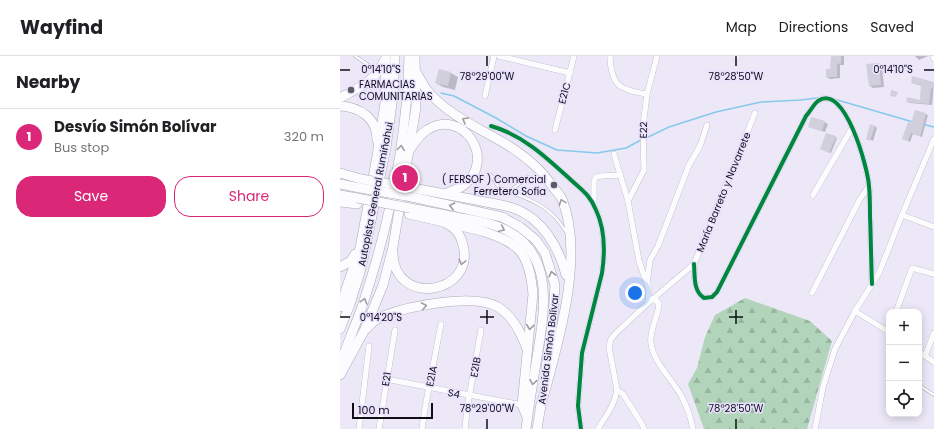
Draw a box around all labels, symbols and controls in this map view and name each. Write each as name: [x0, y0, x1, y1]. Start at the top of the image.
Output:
text: Wayfind: [20, 14, 103, 41]
text: Map: [726, 17, 757, 37]
text: Directions: [779, 17, 848, 37]
text: Saved: [870, 17, 914, 37]
text: 0°14'10"S: [361, 62, 401, 77]
text: 0°14'10"S: [873, 62, 913, 77]
text: 78°29'00"W: [460, 69, 515, 84]
text: 78°28'50"W: [709, 69, 764, 84]
text: Nearby: [16, 70, 80, 94]
place label: FARMACIAS COMUNITARIAS: [359, 77, 433, 104]
street label: E21C: [554, 80, 575, 106]
marker: FARMACIAS COMUNITARIAS: [346, 85, 356, 95]
text: Desvío Simón Bolívar: [54, 116, 217, 137]
one-way arrow: [462, 118, 469, 125]
street label: Autopista General Rumiñahui: [354, 121, 397, 267]
street label: E22: [636, 121, 651, 139]
text: 1: [27, 127, 31, 146]
text: 320 m: [284, 127, 324, 146]
street label: María Barreto y Navarrete: [692, 130, 754, 254]
text: Bus stop: [54, 138, 109, 157]
one-way arrow: [396, 145, 405, 151]
pin: 1: [392, 163, 418, 193]
place label: ( FERSOF ) Comercial Ferretero Sofía: [442, 172, 546, 199]
button: Save: [16, 176, 166, 217]
button: Share: [174, 176, 324, 217]
marker: ( FERSOF ) Comercial Ferretero Sofía: [549, 180, 559, 190]
one-way arrow: [559, 199, 567, 206]
one-way arrow: [449, 202, 455, 210]
one-way arrow: [498, 224, 505, 232]
one-way arrow: [459, 259, 467, 266]
one-way arrow: [548, 270, 557, 277]
your location: [625, 283, 645, 303]
street label: Avenida Simón Bolívar: [534, 293, 563, 405]
one-way arrow: [359, 298, 368, 305]
one-way arrow: [421, 302, 427, 311]
map controls: [886, 309, 922, 417]
button: +: [886, 309, 922, 345]
text: 0°14'20"S: [360, 310, 402, 325]
one-way arrow: [526, 324, 535, 330]
button: −: [886, 345, 922, 381]
street label: E21B: [466, 356, 485, 378]
street label: E21A: [422, 364, 441, 388]
street label: E21: [378, 371, 395, 387]
one-way arrow: [529, 379, 538, 385]
button: locate: [886, 381, 922, 417]
street label: S4: [446, 385, 461, 402]
scale bar: [352, 401, 433, 420]
text: 78°29'00"W: [460, 401, 515, 416]
text: 78°28'50"W: [709, 401, 764, 416]
text: 100 m: [358, 402, 390, 418]

